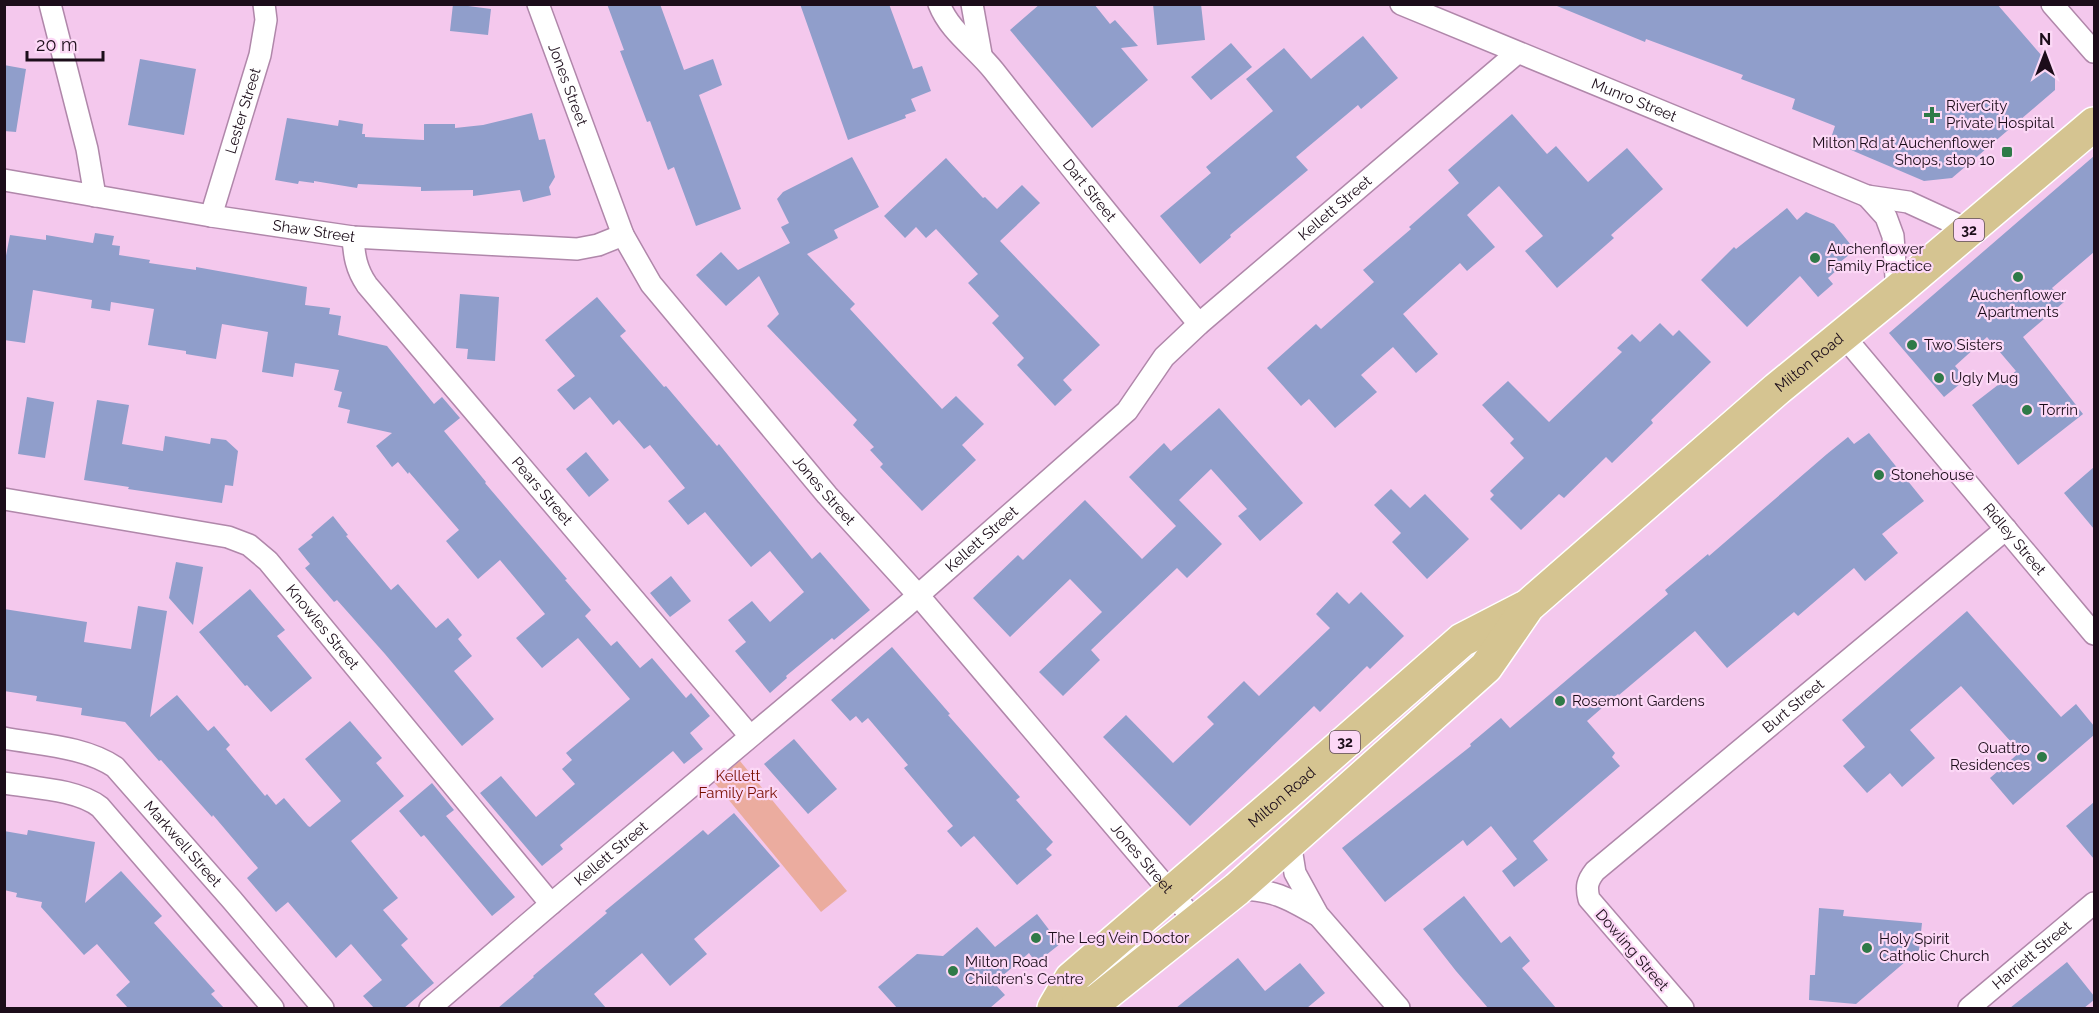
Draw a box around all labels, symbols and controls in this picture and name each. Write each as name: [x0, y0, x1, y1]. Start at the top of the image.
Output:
scale bar: [27, 24, 104, 62]
north arrow: [2015, 24, 2075, 84]
text: N: [2039, 30, 2051, 49]
text: 20 m: [36, 34, 78, 55]
street label: Jones Street: [544, 41, 591, 128]
street label: Lester Street: [221, 66, 265, 156]
street label: Munro Street: [1589, 74, 1679, 126]
place label: RiverCity Private Hospital: [1946, 97, 2055, 132]
marker: RiverCity Private Hospital: [1923, 106, 1941, 124]
place label: Milton Rd at Auchenflower Shops, stop 10: [1812, 134, 1996, 169]
marker: Milton Rd at Auchenflower Shops, stop 10: [2000, 145, 2014, 159]
street label: Dart Street: [1059, 156, 1120, 225]
street label: Kellett Street: [1295, 172, 1375, 244]
street label: Shaw Street: [271, 216, 356, 246]
road number: 32: [1954, 219, 1984, 241]
place label: Auchenflower Family Practice: [1827, 240, 1932, 275]
marker: Auchenflower Family Practice: [1808, 251, 1822, 265]
marker: Auchenflower Apartments: [2011, 270, 2025, 284]
place label: Auchenflower Apartments: [1970, 286, 2067, 321]
street label: Milton Road: [1771, 329, 1847, 396]
place label: Two Sisters: [1924, 336, 2002, 354]
marker: Two Sisters: [1905, 338, 1919, 352]
place label: Ugly Mug: [1951, 369, 2018, 387]
marker: Ugly Mug: [1932, 371, 1946, 385]
place label: Torrin: [2039, 401, 2078, 419]
marker: Torrin: [2020, 403, 2034, 417]
street label: Jones Street: [789, 452, 859, 529]
street label: Pears Street: [508, 453, 576, 529]
place label: Stonehouse: [1891, 466, 1974, 484]
marker: Stonehouse: [1872, 468, 1886, 482]
street label: Ridley Street: [1979, 500, 2050, 579]
street label: Kellett Street: [942, 503, 1022, 576]
street label: Knowles Street: [282, 581, 363, 673]
street label: Burt Street: [1759, 675, 1828, 737]
place label: Rosemont Gardens: [1572, 692, 1705, 710]
marker: Rosemont Gardens: [1553, 694, 1567, 708]
road number: 32: [1330, 731, 1360, 753]
place label: Quattro Residences: [1950, 739, 2030, 774]
marker: Quattro Residences: [2035, 750, 2049, 764]
street label: Milton Road: [1245, 763, 1319, 831]
park label: Kellett Family Park: [698, 767, 778, 802]
street label: Markwell Street: [140, 797, 225, 891]
street label: Kellett Street: [571, 818, 652, 890]
street label: Jones Street: [1107, 819, 1177, 897]
street label: Dowling Street: [1592, 905, 1672, 995]
street label: Harriett Street: [1989, 917, 2075, 993]
place label: The Leg Vein Doctor: [1048, 929, 1190, 947]
place label: Holy Spirit Catholic Church: [1879, 930, 1989, 965]
marker: The Leg Vein Doctor: [1029, 931, 1043, 945]
marker: Holy Spirit Catholic Church: [1860, 941, 1874, 955]
place label: Milton Road Children's Centre: [965, 953, 1084, 988]
marker: Milton Road Children's Centre: [946, 964, 960, 978]

